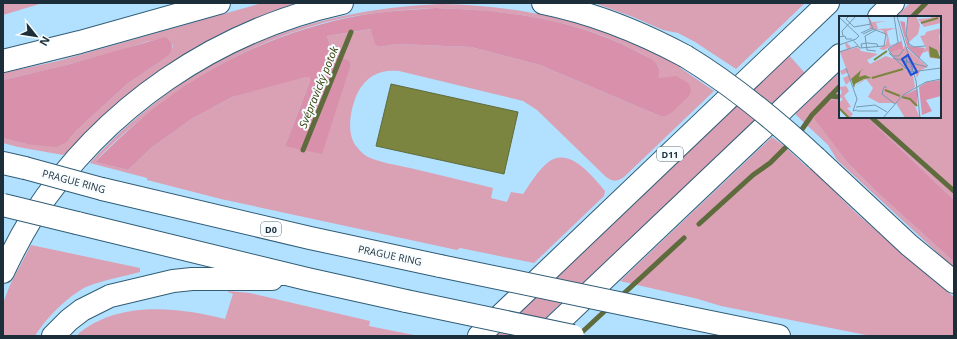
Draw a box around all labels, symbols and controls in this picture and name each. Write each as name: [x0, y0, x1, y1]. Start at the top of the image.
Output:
north arrow: [16, 16, 56, 56]
inset map: [839, 16, 941, 118]
text: N: [36, 34, 54, 49]
water label: Svépravický potok: [295, 43, 341, 130]
road number: D11: [657, 147, 683, 161]
street label: PRAGUE RING: [41, 166, 107, 196]
road number: D0: [261, 222, 281, 236]
street label: PRAGUE RING: [357, 241, 423, 269]

